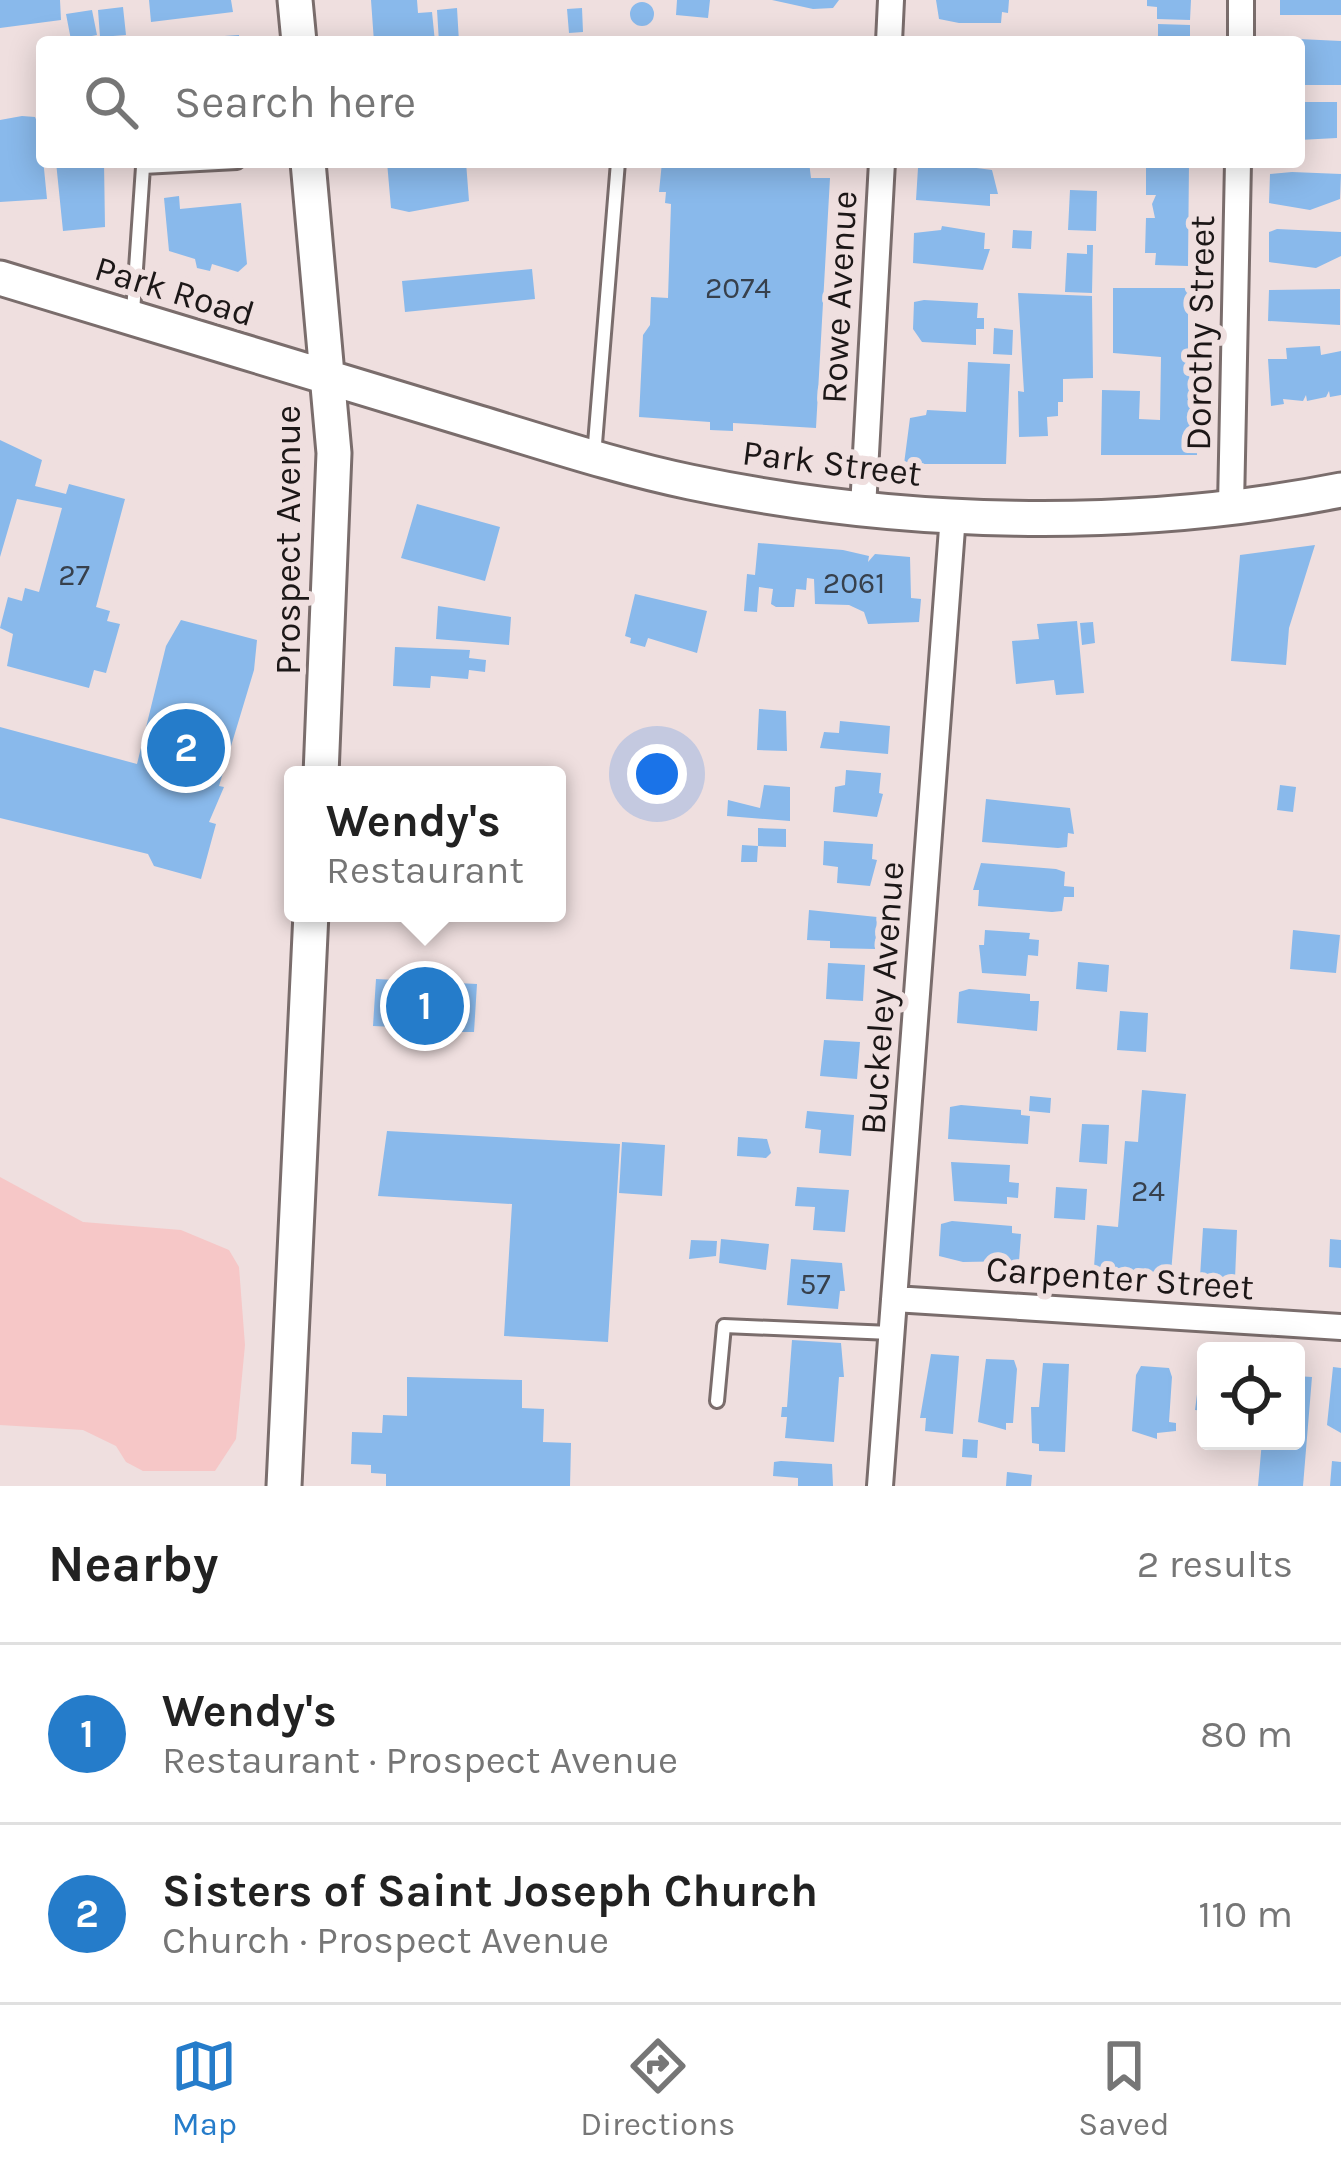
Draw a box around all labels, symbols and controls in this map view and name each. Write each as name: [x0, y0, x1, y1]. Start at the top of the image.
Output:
search box: [36, 36, 1305, 168]
icon: search: [78, 69, 144, 135]
text: Search here: [174, 76, 416, 128]
street label: Rowe Avenue: [812, 189, 866, 405]
street label: Dorothy Street: [1177, 215, 1223, 451]
street label: Park Road: [90, 247, 259, 335]
house number: 2074: [705, 270, 771, 306]
street label: Prospect Avenue: [267, 405, 309, 675]
street label: Park Street: [740, 431, 924, 495]
house number: 27: [58, 557, 90, 593]
house number: 2061: [823, 565, 885, 601]
pin: 2: [147, 703, 225, 793]
your location: [627, 744, 687, 804]
popup: [284, 766, 566, 922]
text: Wendy's: [326, 795, 501, 847]
text: Restaurant: [326, 847, 524, 893]
street label: Buckeley Avenue: [851, 860, 912, 1136]
pin: 1: [386, 961, 464, 1051]
house number: 24: [1131, 1173, 1165, 1209]
street label: Carpenter Street: [985, 1248, 1255, 1308]
house number: 57: [799, 1266, 831, 1302]
map controls: [1197, 1342, 1305, 1450]
button: locate: [1197, 1342, 1305, 1450]
text: Nearby: [48, 1534, 218, 1594]
text: 2 results: [1137, 1541, 1293, 1587]
text: Wendy's: [162, 1685, 337, 1737]
text: 1: [80, 1711, 94, 1757]
text: 80 m: [1200, 1711, 1293, 1757]
text: Restaurant · Prospect Avenue: [162, 1737, 678, 1783]
text: Sisters of Saint Joseph Church: [162, 1865, 818, 1917]
text: 2: [75, 1891, 99, 1937]
text: 110 m: [1198, 1891, 1293, 1937]
text: Church · Prospect Avenue: [162, 1917, 609, 1963]
tab: Map: [171, 2033, 237, 2143]
tab: Directions: [580, 2033, 735, 2143]
tab: Saved: [1078, 2033, 1170, 2143]

